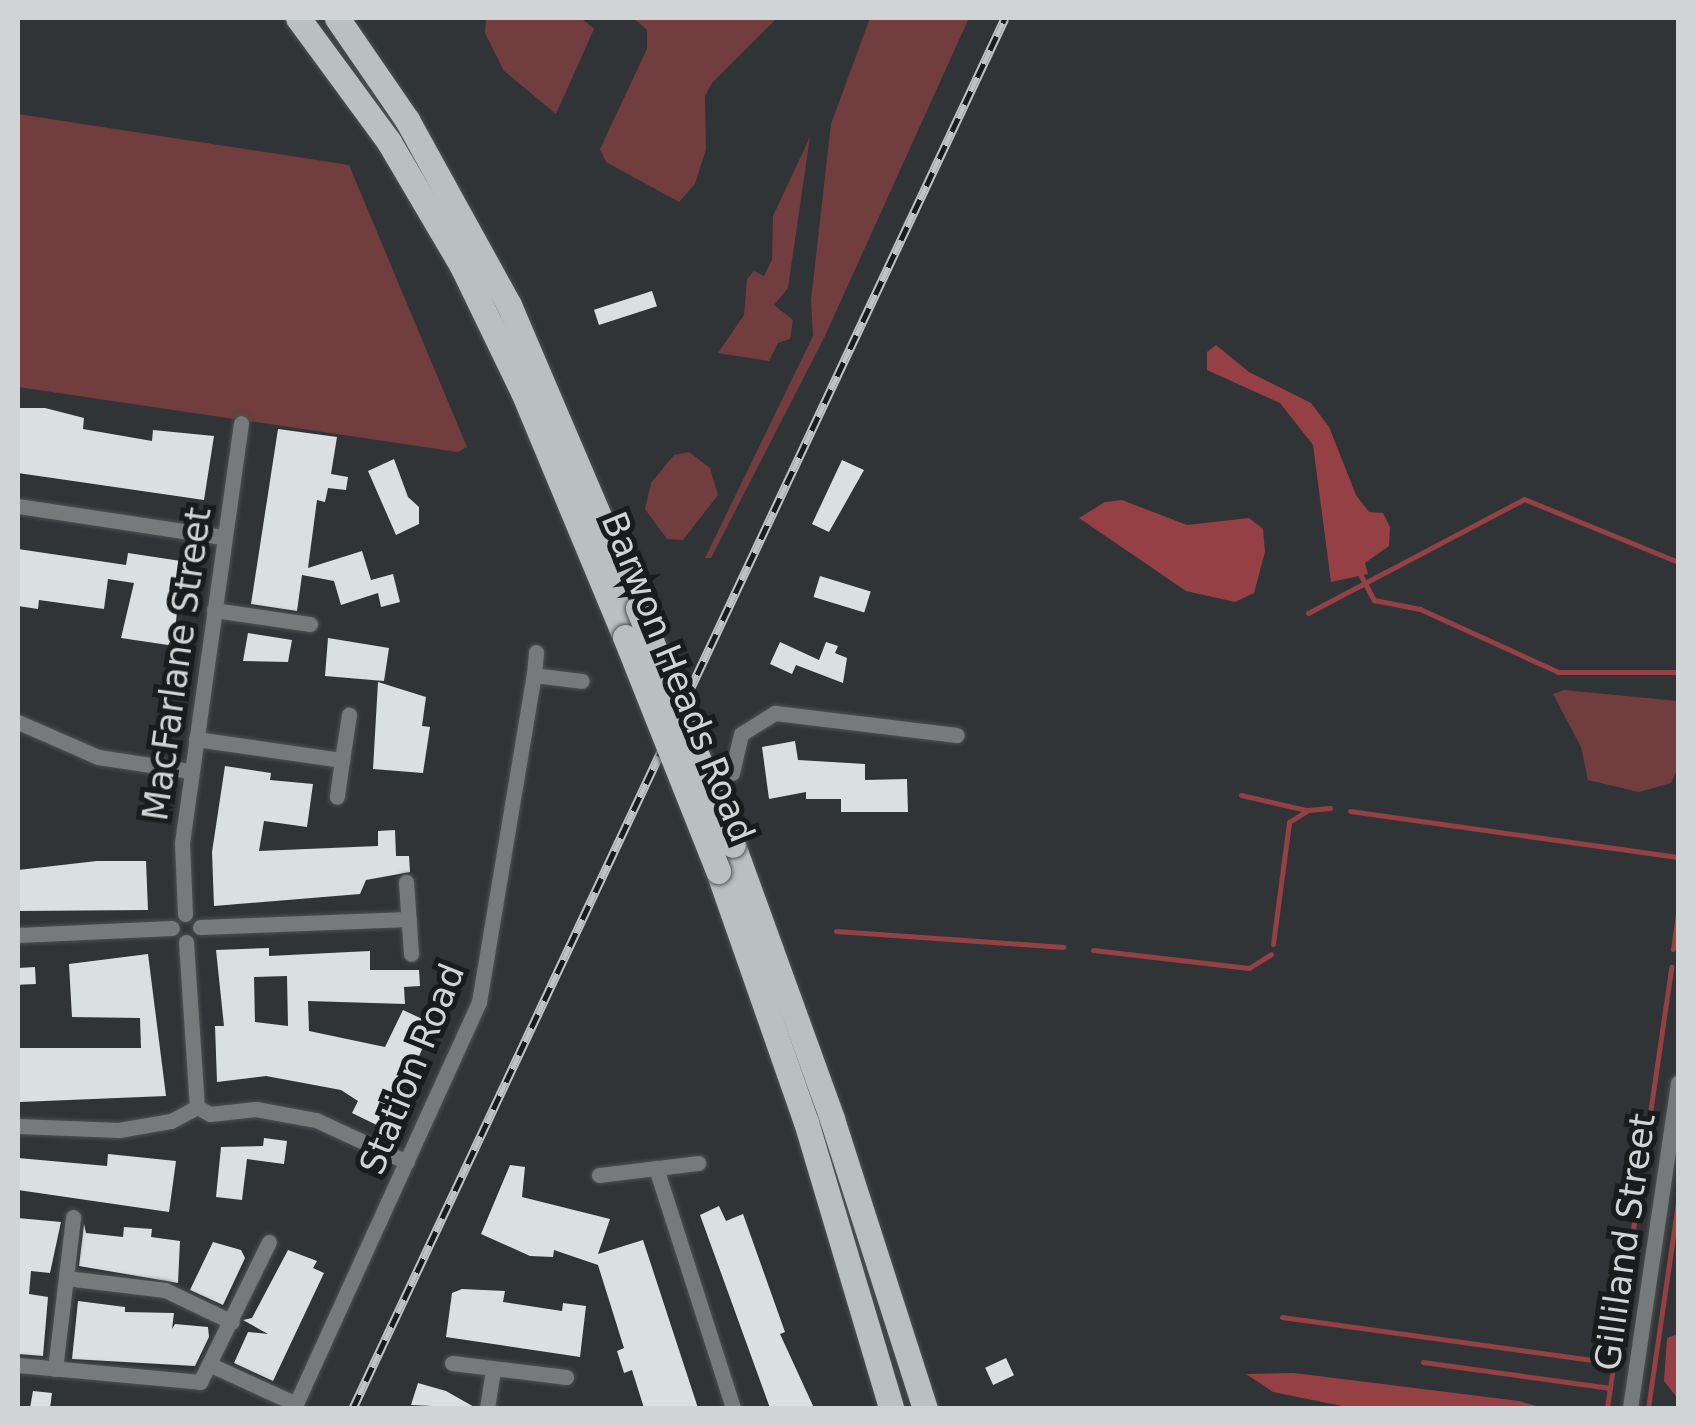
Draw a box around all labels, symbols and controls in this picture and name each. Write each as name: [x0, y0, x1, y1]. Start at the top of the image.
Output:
street label: MacFarlane Street: [134, 505, 220, 823]
street label: Barwon Heads Road: [593, 506, 763, 848]
street label: Station Road: [351, 958, 473, 1180]
street label: Gilliland Street: [1586, 1111, 1664, 1373]

